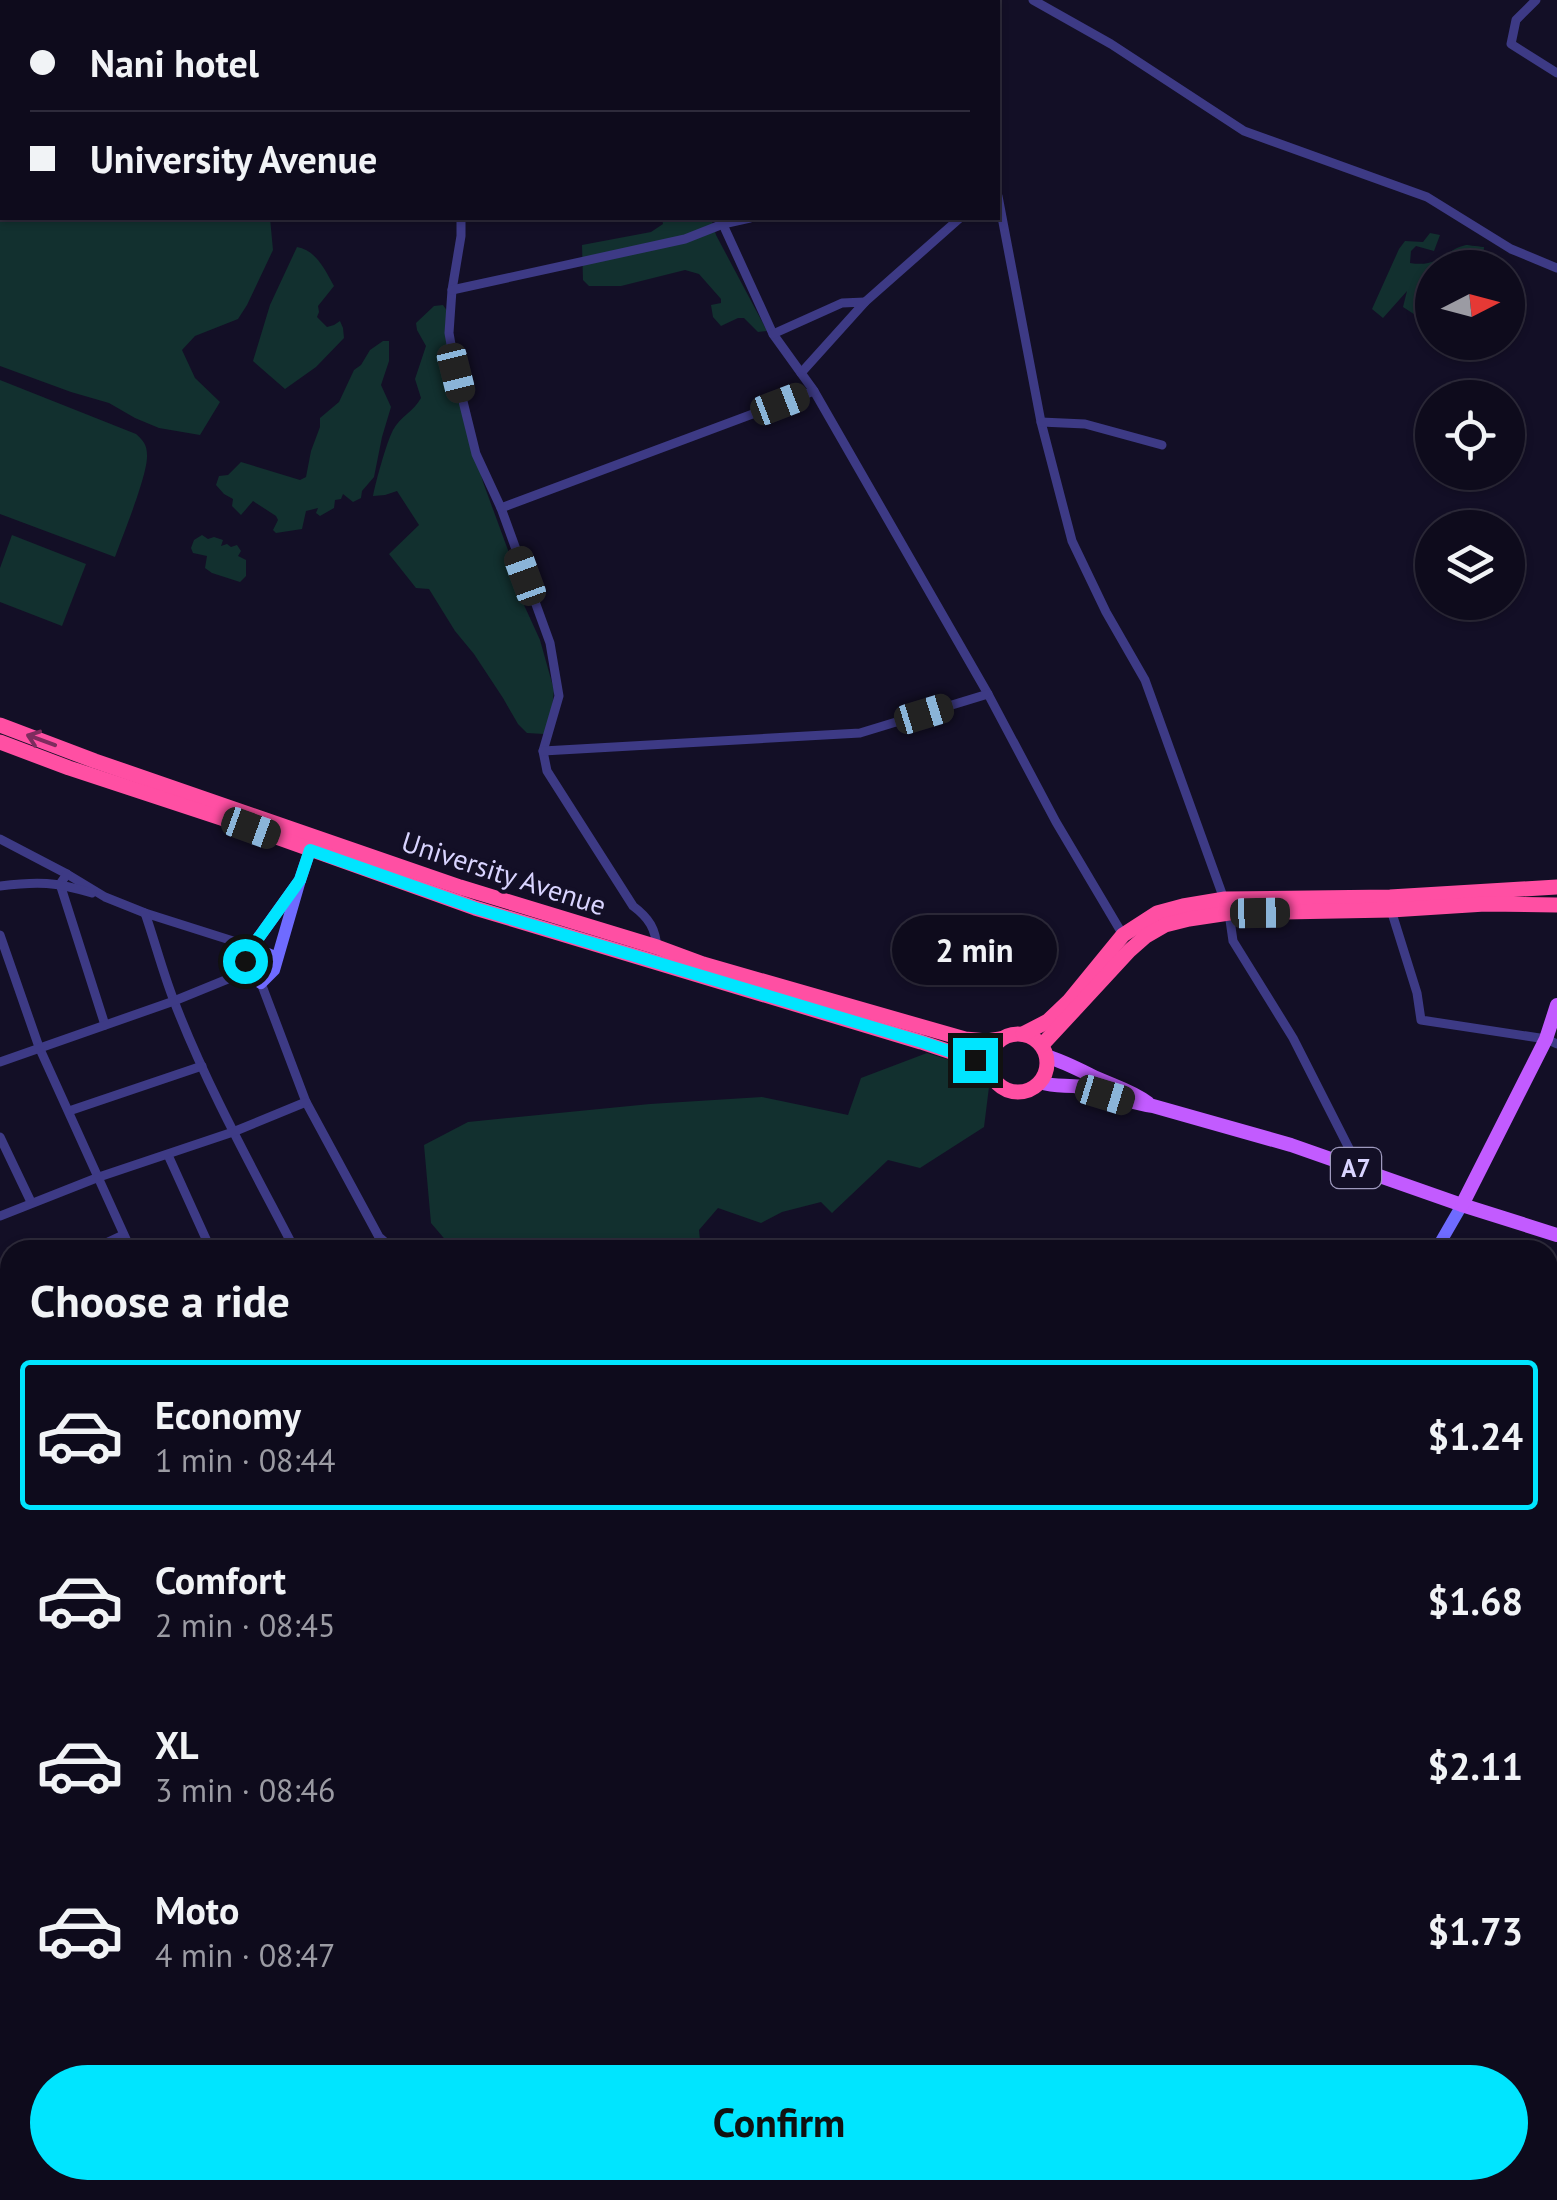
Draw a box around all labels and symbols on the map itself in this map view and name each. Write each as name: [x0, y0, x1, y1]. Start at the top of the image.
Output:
north arrow: [1415, 250, 1525, 360]
car: [434, 340, 478, 406]
car: [747, 379, 813, 429]
car: [501, 543, 549, 609]
car: [891, 691, 957, 737]
one-way arrow: [26, 730, 57, 748]
car: [218, 804, 284, 852]
street label: University Avenue: [397, 823, 611, 923]
car: [1230, 897, 1290, 929]
callout: 2 min: [892, 915, 1058, 985]
route start: [223, 939, 268, 984]
route end: [953, 1038, 998, 1083]
car: [1072, 1072, 1138, 1118]
road number: A7: [1331, 1148, 1381, 1188]

